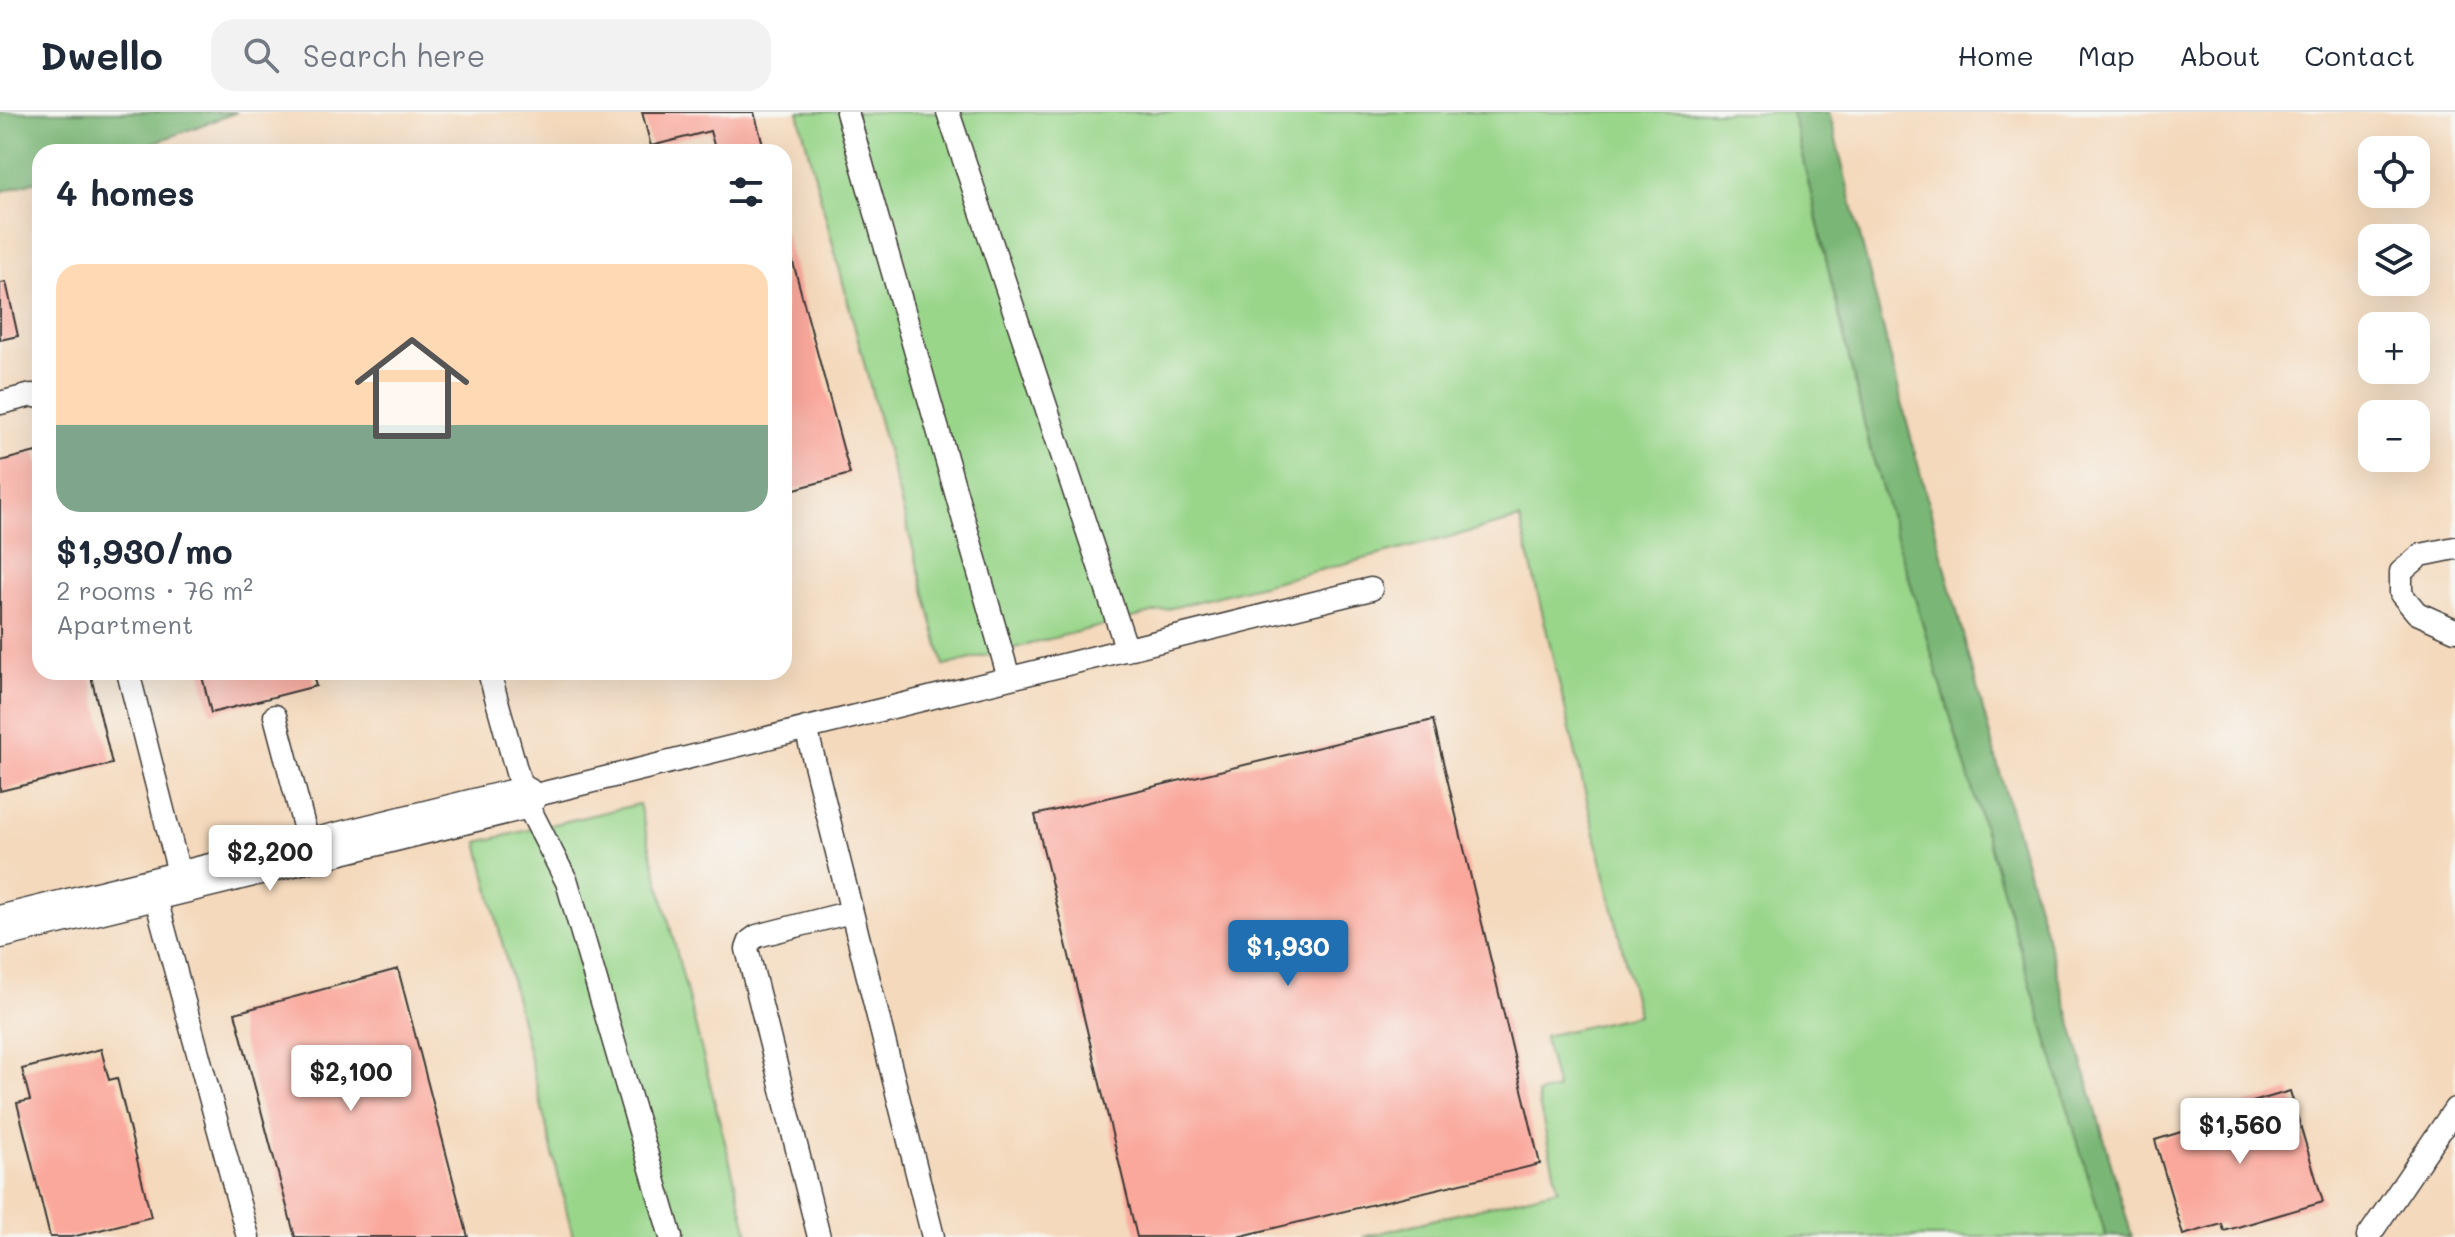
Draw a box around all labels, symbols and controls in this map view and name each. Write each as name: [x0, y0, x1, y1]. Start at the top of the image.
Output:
search box: [211, 19, 771, 91]
text: Dwello: [40, 30, 163, 80]
icon: search: [239, 33, 283, 77]
text: Search here: [303, 35, 485, 75]
text: Home: [1958, 37, 2034, 73]
text: Map: [2078, 37, 2135, 73]
text: About: [2179, 37, 2260, 73]
text: Contact: [2304, 37, 2415, 73]
map controls: [2358, 136, 2430, 472]
button: locate: [2358, 136, 2430, 208]
text: 4 homes: [56, 170, 195, 215]
icon: filters: [724, 170, 768, 214]
button: layers: [2358, 224, 2430, 296]
button: +: [2358, 312, 2430, 384]
icon: home: [340, 316, 484, 460]
button: −: [2358, 400, 2430, 472]
text: $1,930/mo: [56, 528, 233, 573]
text: 2 rooms · 76 m²: [56, 573, 253, 607]
text: Apartment: [56, 607, 193, 641]
pin: $2,200: [205, 825, 335, 893]
text: $2,200: [227, 834, 313, 868]
pin: $1,930: [1223, 920, 1353, 988]
text: $1,930: [1246, 929, 1330, 963]
pin: $2,100: [286, 1045, 416, 1113]
text: $2,100: [309, 1054, 393, 1088]
pin: $1,560: [2175, 1098, 2305, 1166]
text: $1,560: [2198, 1107, 2282, 1141]

